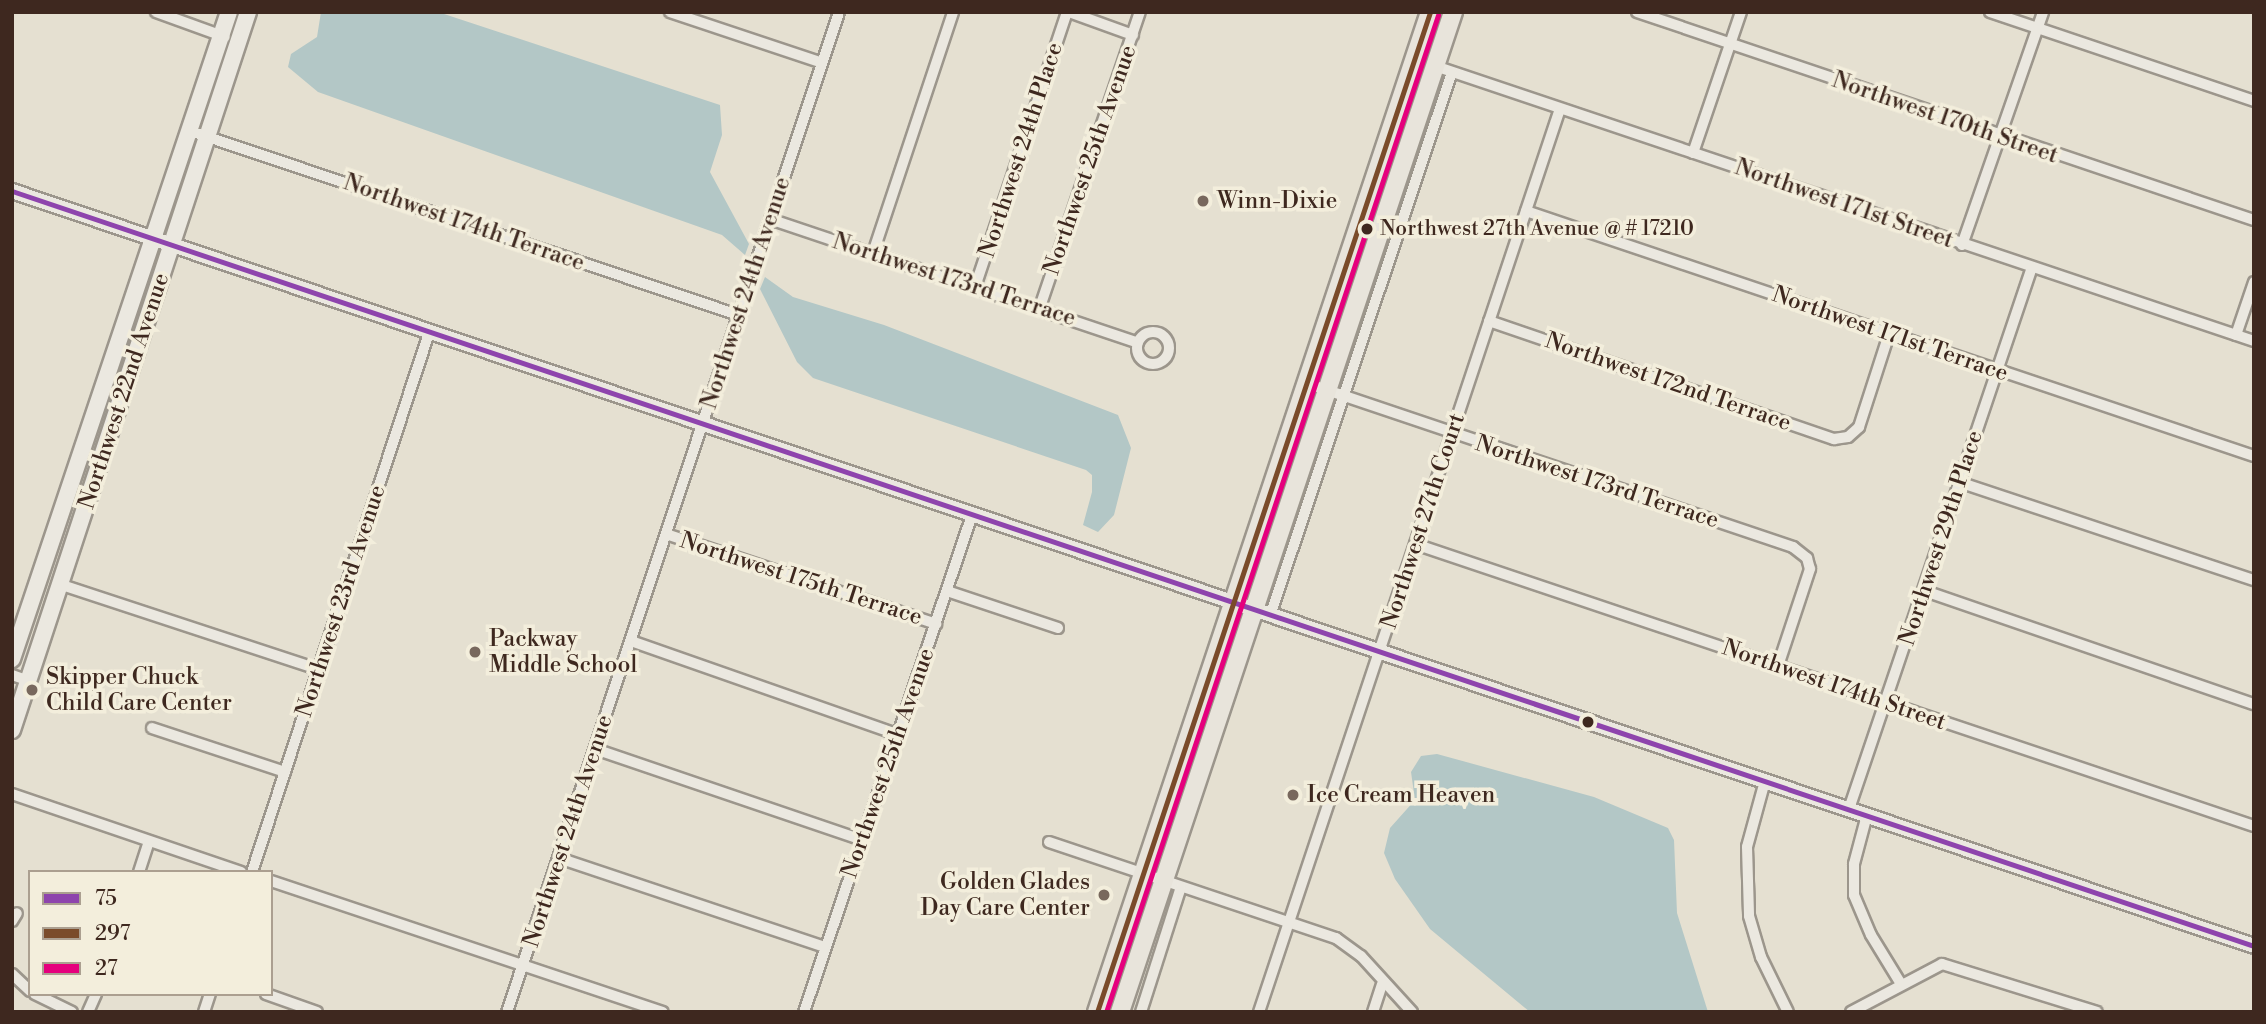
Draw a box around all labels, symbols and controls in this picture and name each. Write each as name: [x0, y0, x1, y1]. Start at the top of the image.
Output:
street label: Northwest 24th Place: [973, 39, 1069, 261]
street label: Northwest 25th Avenue: [1038, 41, 1142, 279]
street label: Northwest 170th Street: [1828, 66, 2062, 170]
street label: Northwest 171st Street: [1731, 154, 1957, 254]
street label: Northwest 174th Terrace: [340, 169, 588, 277]
street label: Northwest 24th Avenue: [695, 173, 797, 413]
place label: Winn-Dixie: [1217, 187, 1337, 215]
marker: Winn-Dixie: [1195, 193, 1211, 209]
place label: Northwest 27th Avenue @ # 17210: [1380, 216, 1694, 242]
marker: Northwest 27th Avenue @ # 17210: [1360, 222, 1374, 236]
street label: Northwest 173rd Terrace: [829, 228, 1079, 332]
street label: Northwest 22nd Avenue: [73, 270, 175, 512]
street label: Northwest 171st Terrace: [1768, 281, 2012, 387]
street label: Northwest 172nd Terrace: [1541, 327, 1795, 437]
street label: Northwest 27th Court: [1375, 410, 1471, 632]
street label: Northwest 29th Place: [1893, 427, 1989, 649]
street label: Northwest 173rd Terrace: [1472, 430, 1722, 534]
street label: Northwest 23rd Avenue: [290, 482, 392, 720]
street label: Northwest 175th Terrace: [676, 527, 926, 631]
place label: Packway Middle School: [489, 625, 637, 679]
street label: Northwest 174th Street: [1718, 634, 1950, 736]
marker: Packway Middle School: [467, 644, 483, 660]
street label: Northwest 25th Avenue: [836, 644, 940, 882]
place label: Skipper Chuck Child Care Center: [46, 663, 232, 717]
marker: Skipper Chuck Child Care Center: [24, 682, 40, 698]
street label: Northwest 24th Avenue: [517, 711, 619, 951]
unlabelled marker: [1581, 715, 1595, 729]
place label: Ice Cream Heaven: [1307, 781, 1495, 809]
marker: Ice Cream Heaven: [1285, 787, 1301, 803]
place label: Golden Glades Day Care Center: [921, 868, 1090, 922]
legend: [28, 870, 273, 996]
text: 75: [95, 886, 117, 912]
marker: Golden Glades Day Care Center: [1096, 887, 1112, 903]
text: 297: [95, 921, 130, 947]
text: 27: [95, 956, 117, 982]

